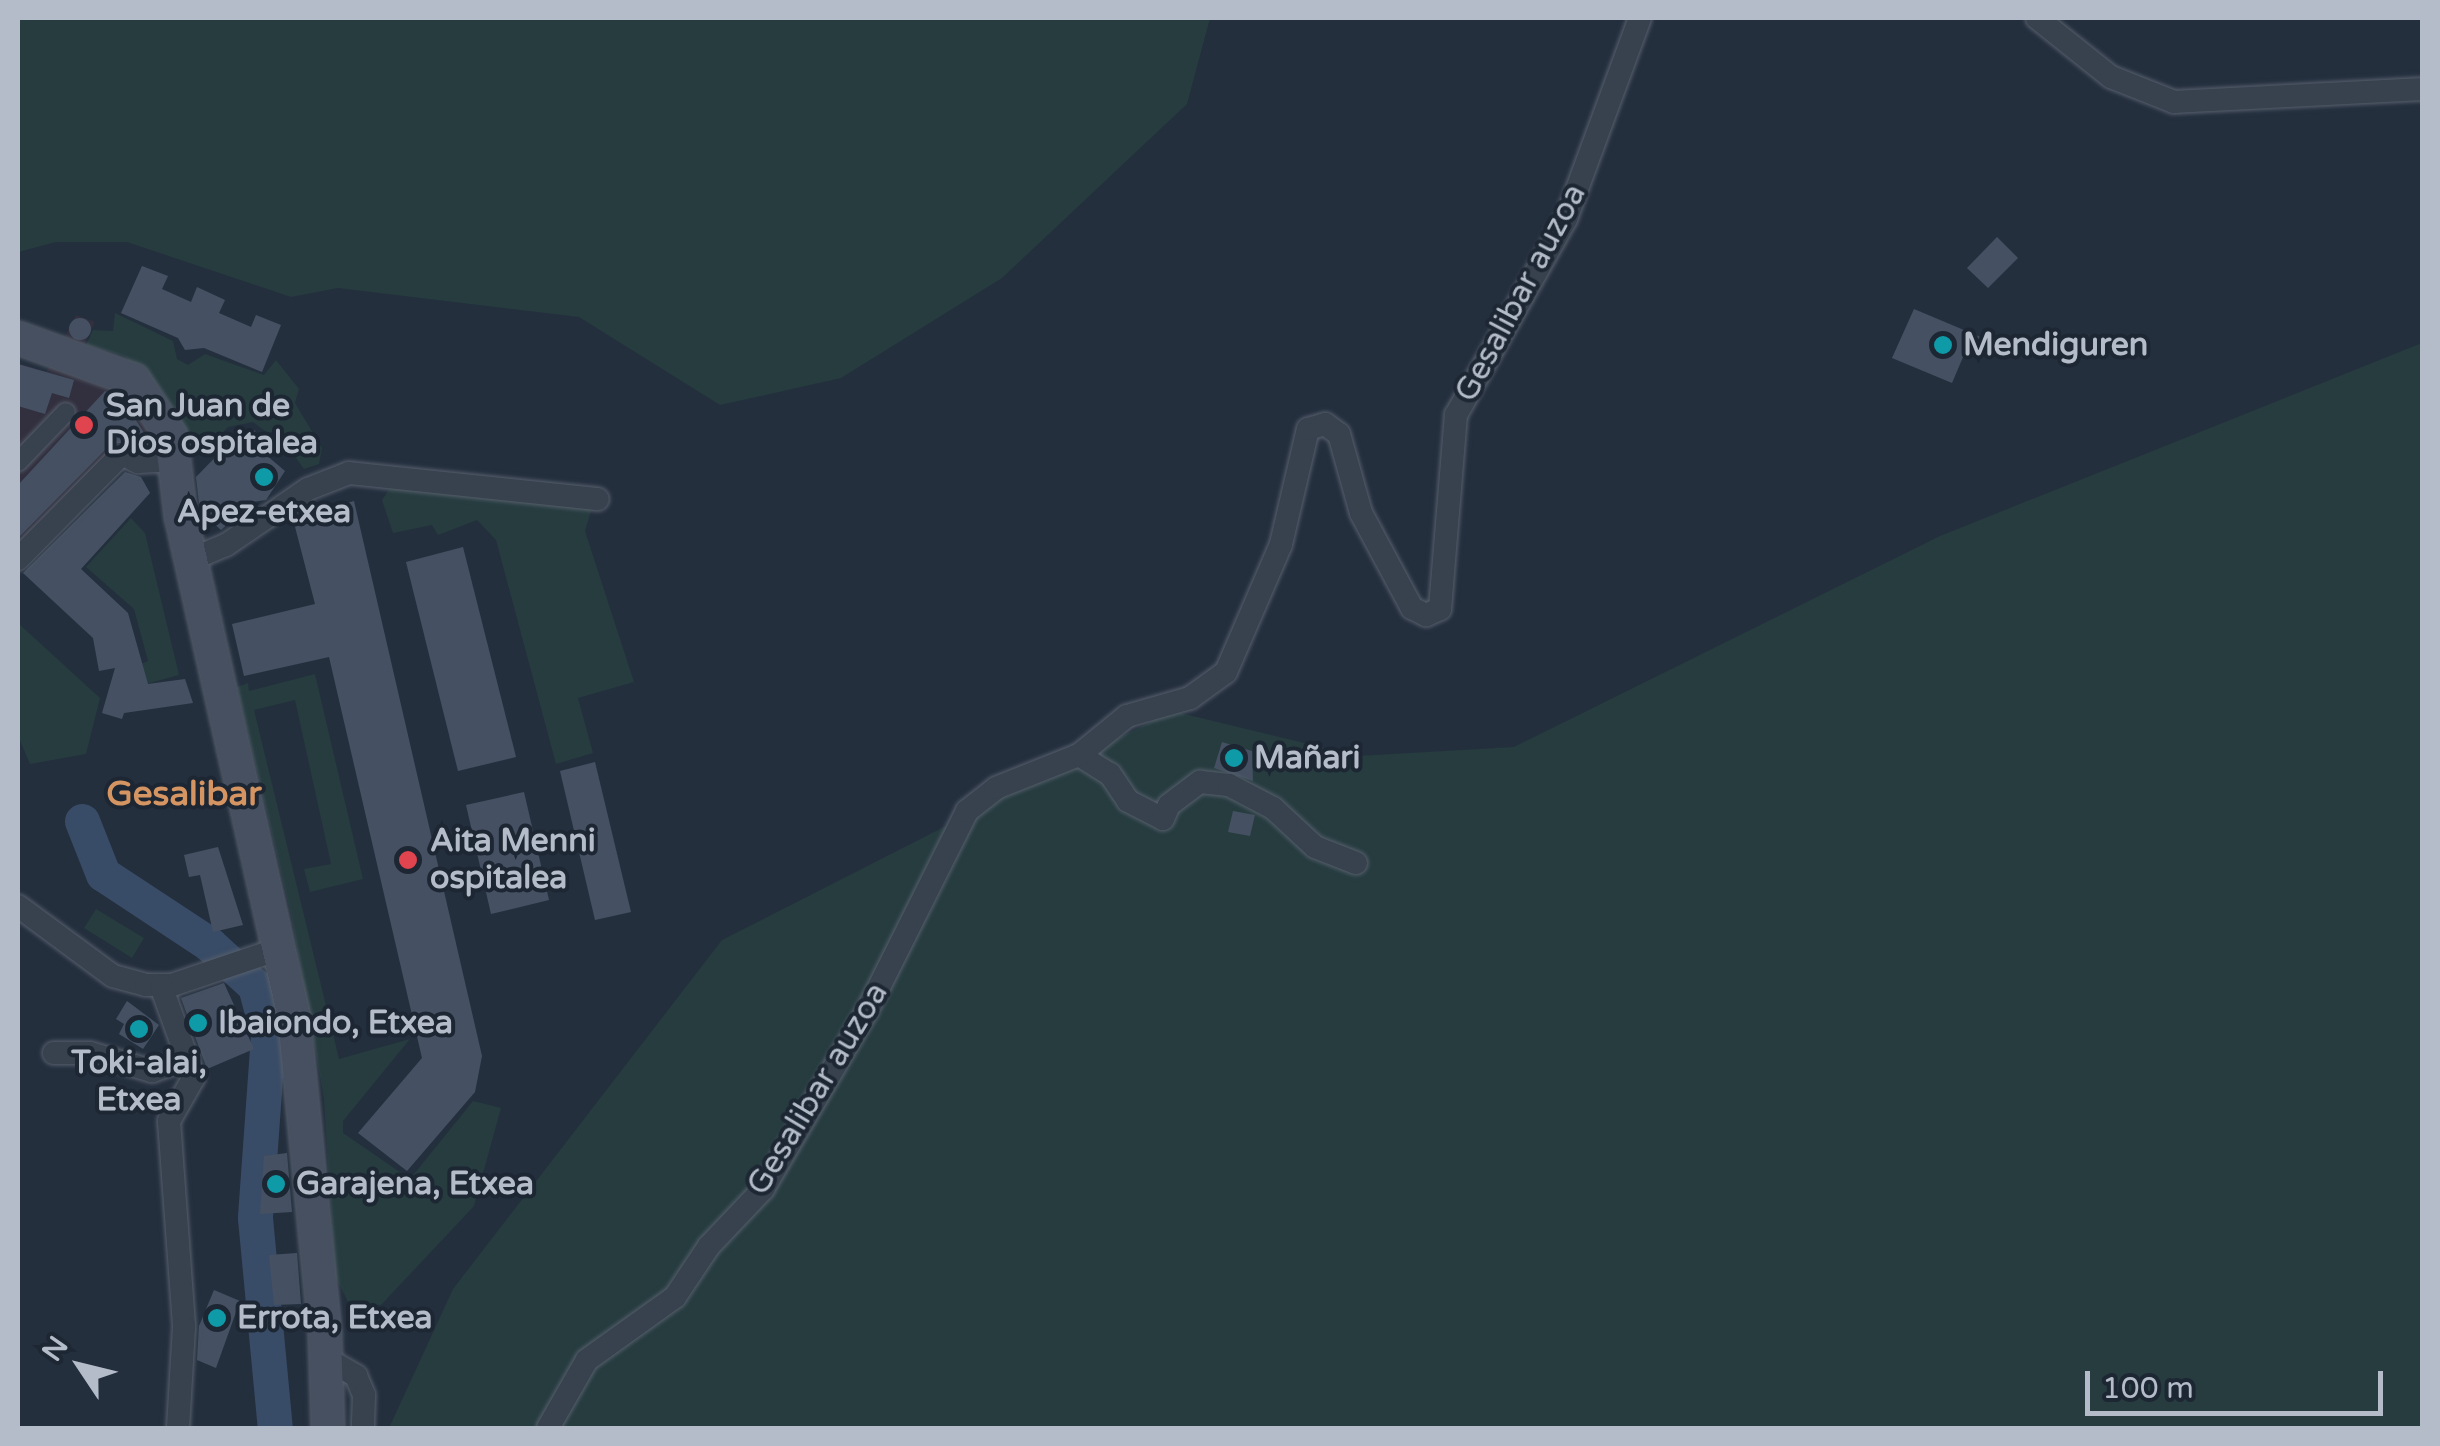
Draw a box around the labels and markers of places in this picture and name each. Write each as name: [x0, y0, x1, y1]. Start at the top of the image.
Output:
place label: Mendiguren: [1963, 326, 2148, 364]
marker: Mendiguren: [1932, 334, 1954, 356]
place label: San Juan de Dios ospitalea: [106, 388, 318, 463]
marker: San Juan de Dios ospitalea: [71, 412, 97, 438]
marker: Apez-etxea: [253, 466, 275, 488]
place label: Apez-etxea: [177, 493, 351, 531]
place label: Mañari: [1254, 739, 1361, 777]
marker: Mañari: [1223, 747, 1245, 769]
place label: Aita Menni ospitalea: [430, 823, 596, 898]
marker: Aita Menni ospitalea: [395, 847, 421, 873]
place label: Ibaiondo, Etxea: [218, 1004, 453, 1042]
marker: Ibaiondo, Etxea: [187, 1012, 209, 1034]
marker: Toki-alai, Etxea: [128, 1018, 150, 1040]
place label: Toki-alai, Etxea: [71, 1045, 207, 1120]
place label: Garajena, Etxea: [296, 1165, 534, 1203]
marker: Garajena, Etxea: [265, 1173, 287, 1195]
place label: Errota, Etxea: [237, 1299, 432, 1337]
marker: Errota, Etxea: [206, 1307, 228, 1329]

